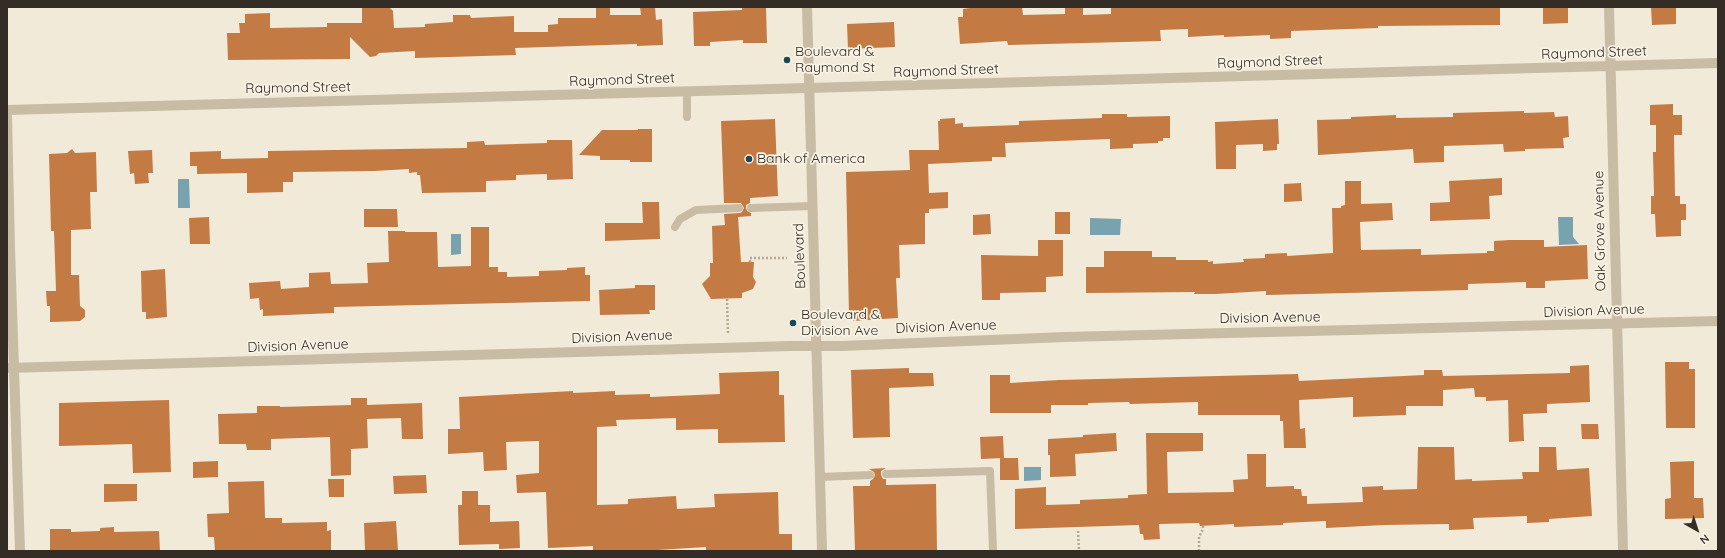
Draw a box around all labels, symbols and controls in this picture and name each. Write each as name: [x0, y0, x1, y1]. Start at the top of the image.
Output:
street label: Raymond Street: [1541, 43, 1647, 63]
place label: Boulevard & Raymond St: [795, 44, 875, 76]
street label: Raymond Street: [1217, 52, 1323, 72]
marker: Boulevard & Raymond St: [782, 55, 792, 65]
street label: Raymond Street: [893, 61, 999, 81]
street label: Raymond Street: [569, 70, 675, 90]
street label: Raymond Street: [245, 79, 351, 97]
place label: Bank of America: [757, 151, 865, 167]
marker: Bank of America: [744, 154, 754, 164]
street label: Oak Grove Avenue: [1591, 171, 1609, 291]
street label: Boulevard: [790, 223, 810, 289]
street label: Division Avenue: [1543, 301, 1645, 321]
place label: Boulevard & Division Ave: [801, 307, 880, 340]
street label: Division Avenue: [1219, 309, 1321, 327]
street label: Division Avenue: [895, 317, 997, 337]
marker: Boulevard & Division Ave: [788, 318, 798, 328]
street label: Division Avenue: [571, 327, 673, 347]
street label: Division Avenue: [247, 336, 349, 356]
north arrow: [1677, 510, 1717, 550]
text: N: [1697, 531, 1712, 547]

